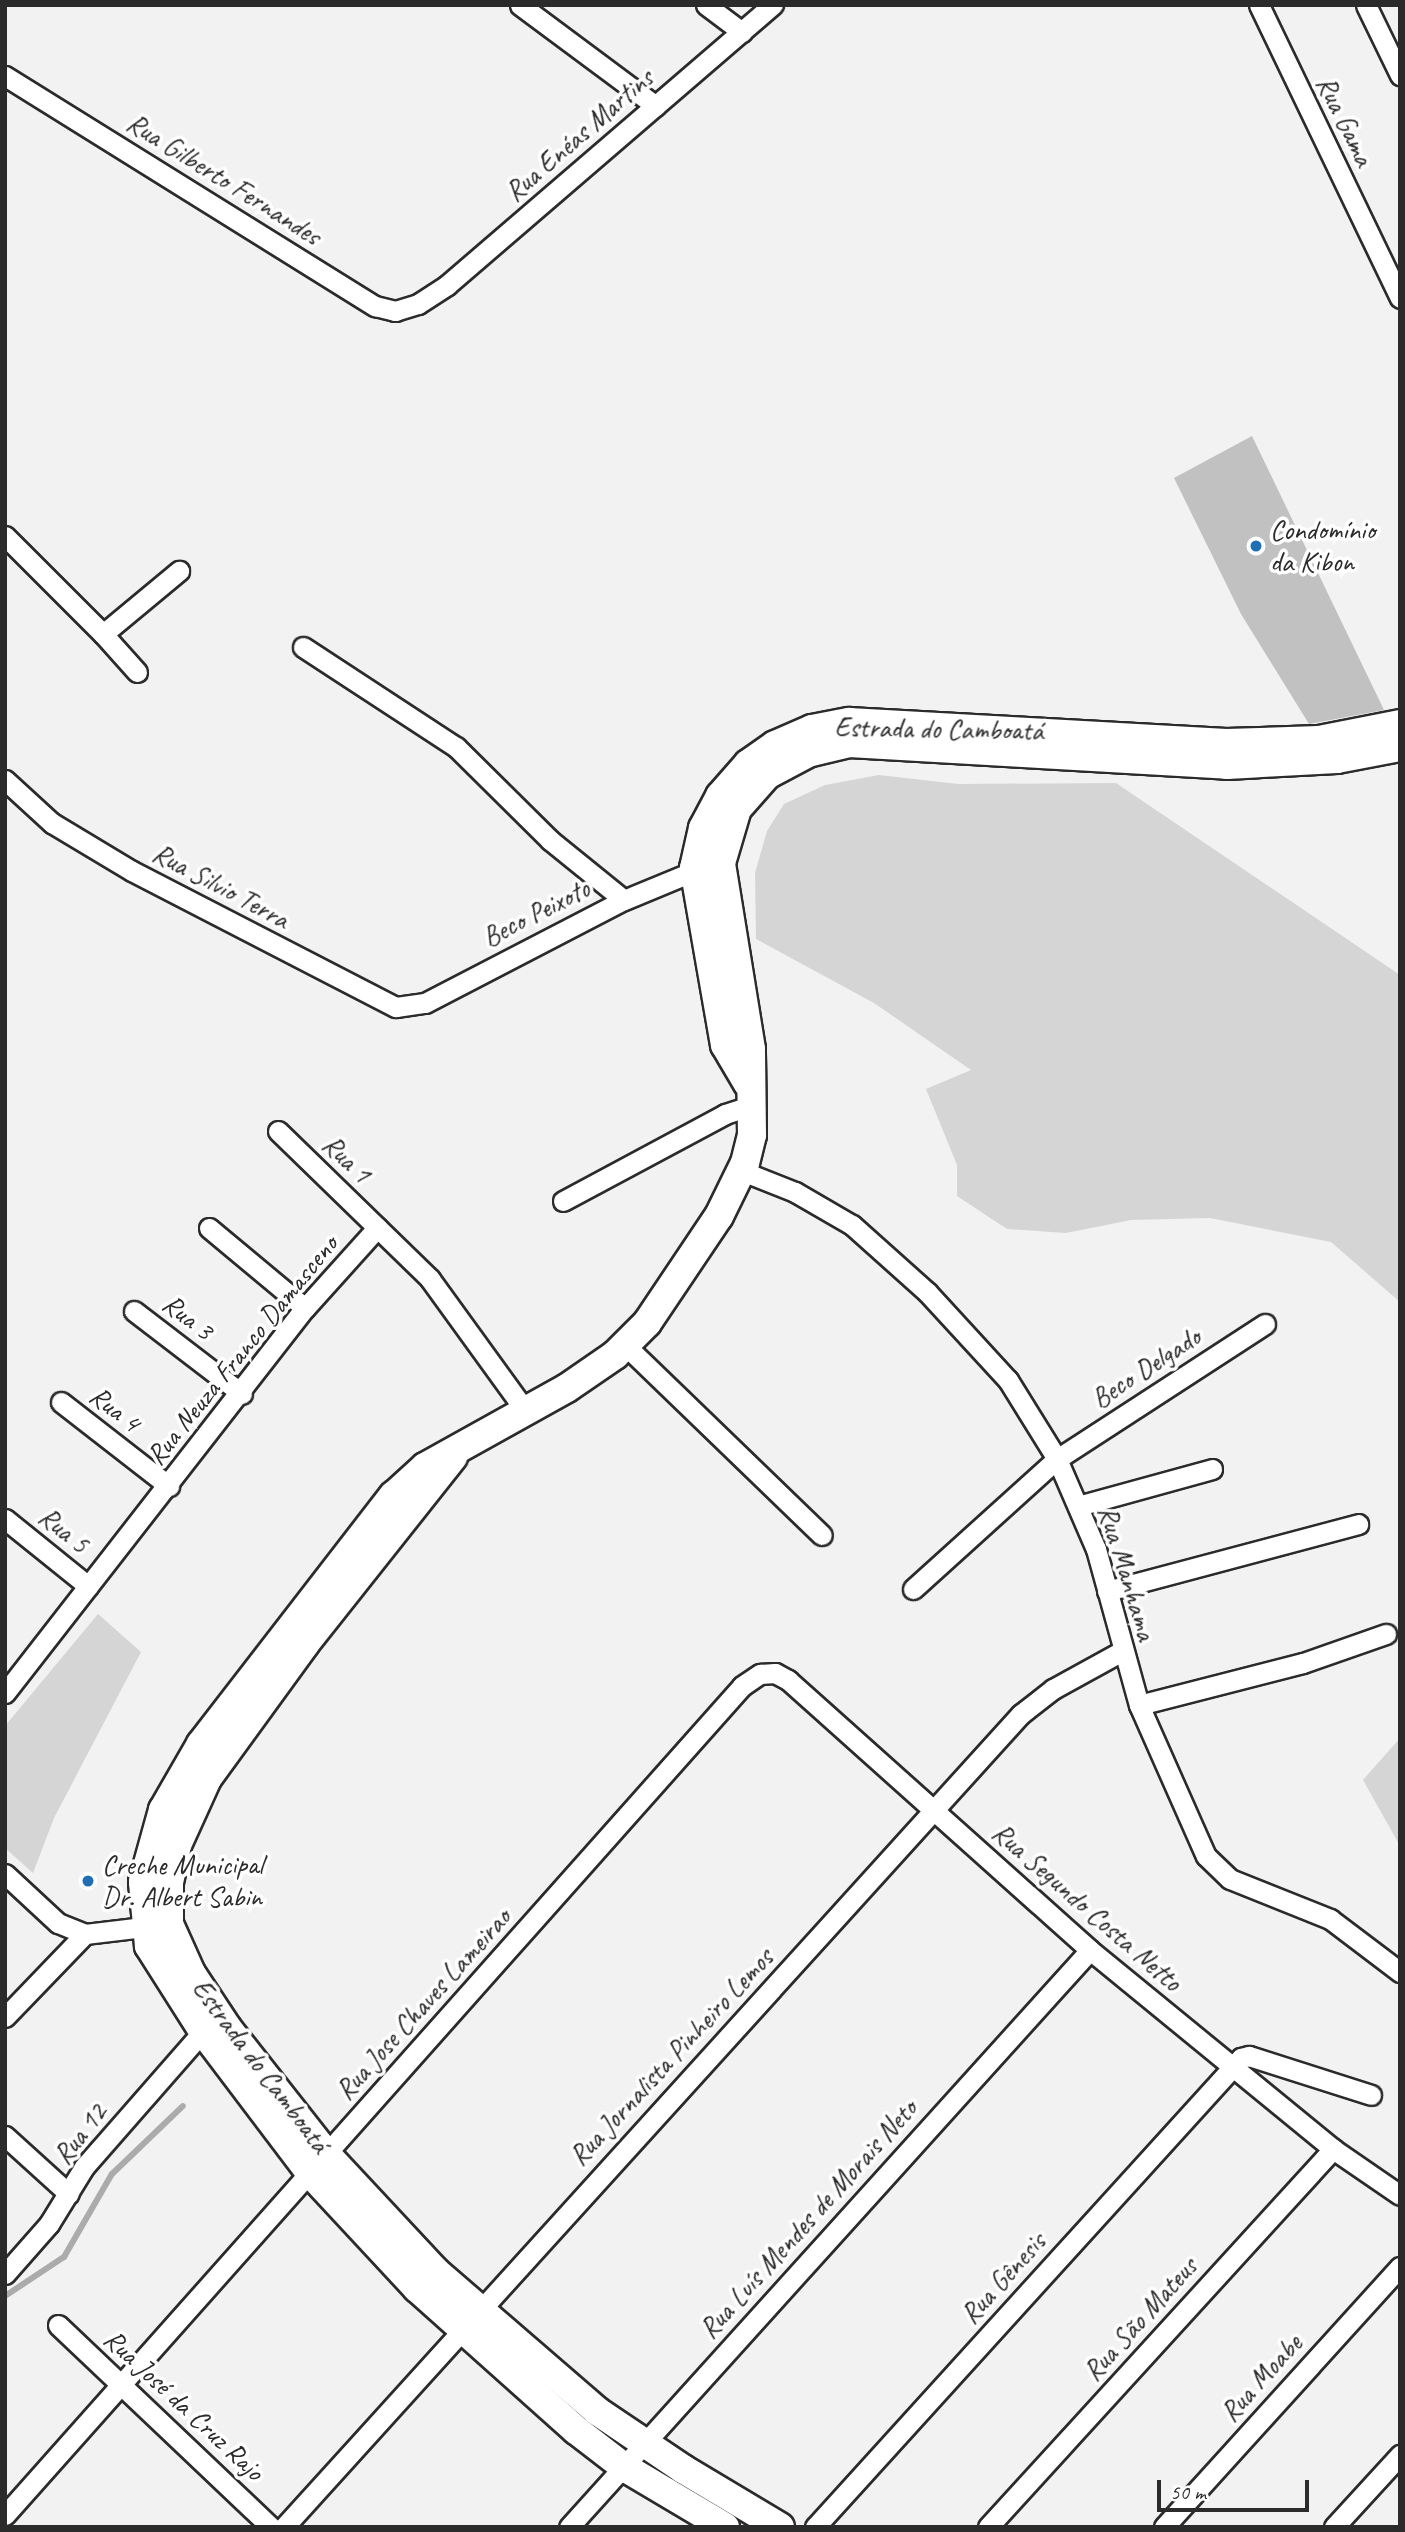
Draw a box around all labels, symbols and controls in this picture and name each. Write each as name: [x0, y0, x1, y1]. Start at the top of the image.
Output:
street label: Rua Enéas Martins: [498, 61, 660, 209]
street label: Rua Gama: [1309, 71, 1381, 171]
street label: Rua Gilberto Fernandes: [121, 106, 327, 252]
place label: Condomínio da Kibon: [1270, 513, 1375, 579]
marker: Condomínio da Kibon: [1248, 538, 1264, 554]
street label: Estrada do Camboatá: [834, 710, 1044, 748]
street label: Rua Silvio Terra: [147, 836, 295, 936]
street label: Beco Peixoto: [477, 872, 595, 954]
street label: Rua 1: [315, 1128, 379, 1190]
street label: Rua Neuza Franco Damasceno: [139, 1228, 345, 1472]
street label: Rua 3: [156, 1287, 220, 1347]
street label: Beco Delgado: [1085, 1320, 1207, 1416]
street label: Rua 4: [83, 1379, 147, 1439]
street label: Rua 5: [32, 1500, 96, 1560]
street label: Rua Manhama: [1091, 1502, 1163, 1644]
street label: Rua Segundo Costa Netto: [986, 1816, 1188, 1998]
place label: Creche Municipal Dr. Albert Sabin: [102, 1848, 264, 1914]
marker: Creche Municipal Dr. Albert Sabin: [80, 1873, 96, 1889]
street label: Rua Jose Chaves Lameirao: [328, 1901, 518, 2107]
street label: Rua Jornalista Pinheiro Lemos: [562, 1942, 780, 2172]
street label: Estrada do Camboatá: [185, 1973, 337, 2159]
street label: Rua Luís Mendes de Morais Neto: [692, 2093, 924, 2345]
street label: Rua 12: [46, 2097, 114, 2171]
street label: Rua Gênesis: [953, 2225, 1053, 2331]
street label: Rua São Mateus: [1075, 2250, 1205, 2388]
street label: Rua José da Cruz Rajo: [96, 2322, 272, 2488]
street label: Rua Moabe: [1213, 2328, 1309, 2428]
scale bar: [1160, 2466, 1312, 2510]
text: 50 m: [1170, 2479, 1206, 2505]

